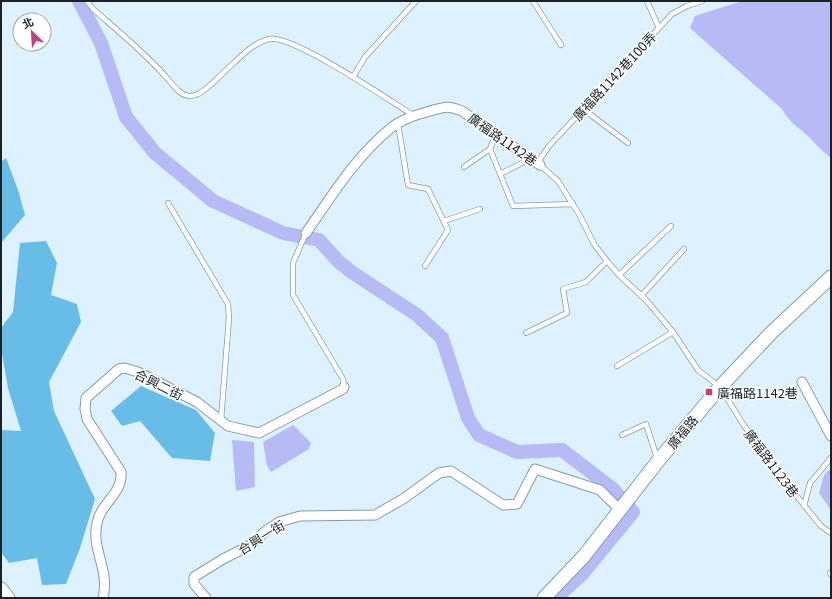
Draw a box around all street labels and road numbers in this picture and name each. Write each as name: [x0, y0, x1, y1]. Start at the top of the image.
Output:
street label: 廣福路1142巷100弄: [568, 27, 660, 125]
street label: 廣福路1142巷: [464, 108, 542, 170]
street label: 合興二街: [131, 364, 187, 404]
street label: 廣福路: [662, 411, 702, 453]
street label: 廣福路1123巷: [740, 425, 804, 501]
street label: 合興一街: [234, 515, 288, 559]

